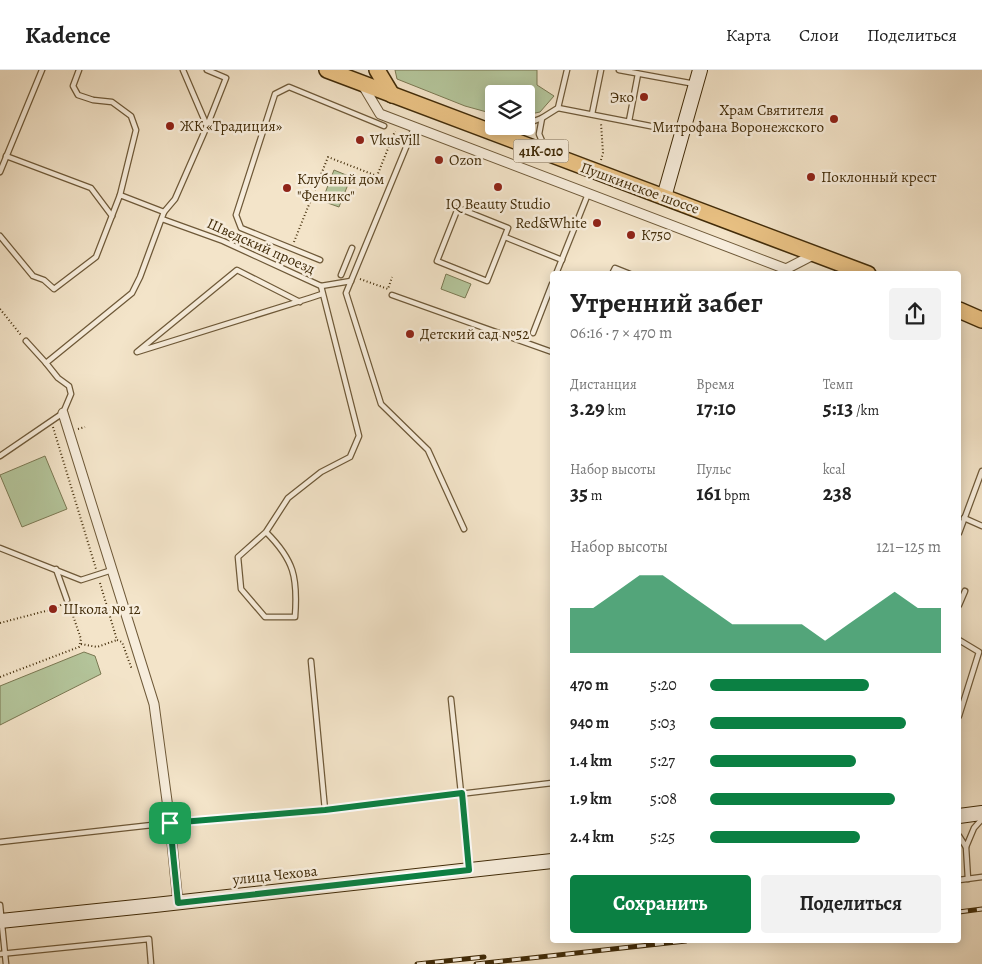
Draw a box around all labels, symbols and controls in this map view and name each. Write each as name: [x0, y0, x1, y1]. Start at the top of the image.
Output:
text: Kadence: [25, 19, 111, 51]
text: Карта: [726, 23, 771, 47]
text: Слои: [799, 23, 839, 47]
text: Поделиться: [867, 23, 957, 47]
map controls: [485, 85, 535, 135]
button: layers: [485, 85, 535, 135]
place label: Эко: [610, 87, 634, 107]
marker: Эко: [638, 91, 650, 103]
place label: Храм Святителя Митрофана Воронежского: [652, 100, 824, 137]
marker: Храм Святителя Митрофана Воронежского: [828, 113, 840, 125]
place label: ЖК «Традиция»: [180, 116, 283, 136]
marker: ЖК «Традиция»: [164, 120, 176, 132]
place label: VkusVill: [369, 130, 420, 150]
marker: VkusVill: [354, 134, 366, 146]
road number: 41К-010: [514, 140, 568, 162]
place label: Ozon: [449, 150, 482, 170]
marker: Ozon: [433, 154, 445, 166]
street label: Пушкинское шоссе: [578, 157, 702, 219]
place label: Поклонный крест: [821, 167, 937, 187]
place label: Клубный дом "Феникс": [297, 169, 384, 206]
marker: Поклонный крест: [805, 171, 817, 183]
marker: IQ Beauty Studio: [492, 181, 504, 193]
marker: Клубный дом "Феникс": [281, 182, 293, 194]
place label: IQ Beauty Studio: [446, 194, 550, 214]
street label: Шведский проезд: [204, 213, 318, 279]
place label: Red&White: [515, 213, 587, 233]
marker: Red&White: [591, 217, 603, 229]
place label: К750: [641, 225, 671, 245]
marker: К750: [625, 229, 637, 241]
text: Утренний забег: [570, 284, 763, 322]
button: share: [889, 288, 941, 340]
text: 06:16 · 7 × 470 m: [570, 322, 672, 344]
place label: Детский сад №52: [420, 324, 529, 344]
marker: Детский сад №52: [404, 328, 416, 340]
text: Дистанция: [570, 375, 637, 394]
text: Время: [696, 375, 734, 394]
text: Темп: [823, 375, 853, 394]
text: 3.29: [570, 394, 605, 422]
text: 17:10: [696, 394, 736, 422]
text: 5:13: [823, 394, 853, 422]
text: km: [605, 401, 626, 420]
text: /km: [853, 401, 879, 420]
text: Набор высоты: [570, 460, 656, 479]
text: Пульс: [696, 460, 731, 479]
text: kcal: [823, 460, 845, 479]
text: 35: [570, 479, 588, 507]
text: 161: [696, 479, 721, 507]
text: 238: [823, 479, 852, 507]
text: m: [588, 486, 602, 505]
text: bpm: [721, 486, 750, 505]
text: Набор высоты: [570, 536, 668, 558]
text: 121–125 m: [876, 536, 941, 558]
place label: Школа № 12: [63, 599, 141, 619]
marker: Школа № 12: [47, 603, 59, 615]
text: 470 m: [570, 674, 609, 696]
text: 5:20: [650, 674, 677, 696]
text: 940 m: [570, 712, 609, 734]
text: 5:03: [650, 712, 676, 734]
text: 1.4 km: [570, 750, 612, 772]
text: 5:27: [650, 750, 675, 772]
text: 1.9 km: [570, 788, 612, 810]
text: 5:08: [650, 788, 677, 810]
pin: [149, 802, 191, 844]
icon: arrive: [156, 809, 184, 837]
text: 2.4 km: [570, 826, 614, 848]
text: 5:25: [650, 826, 675, 848]
street label: улица Чехова: [231, 861, 318, 890]
button: Сохранить: [570, 875, 751, 933]
button: Поделиться: [761, 875, 941, 933]

